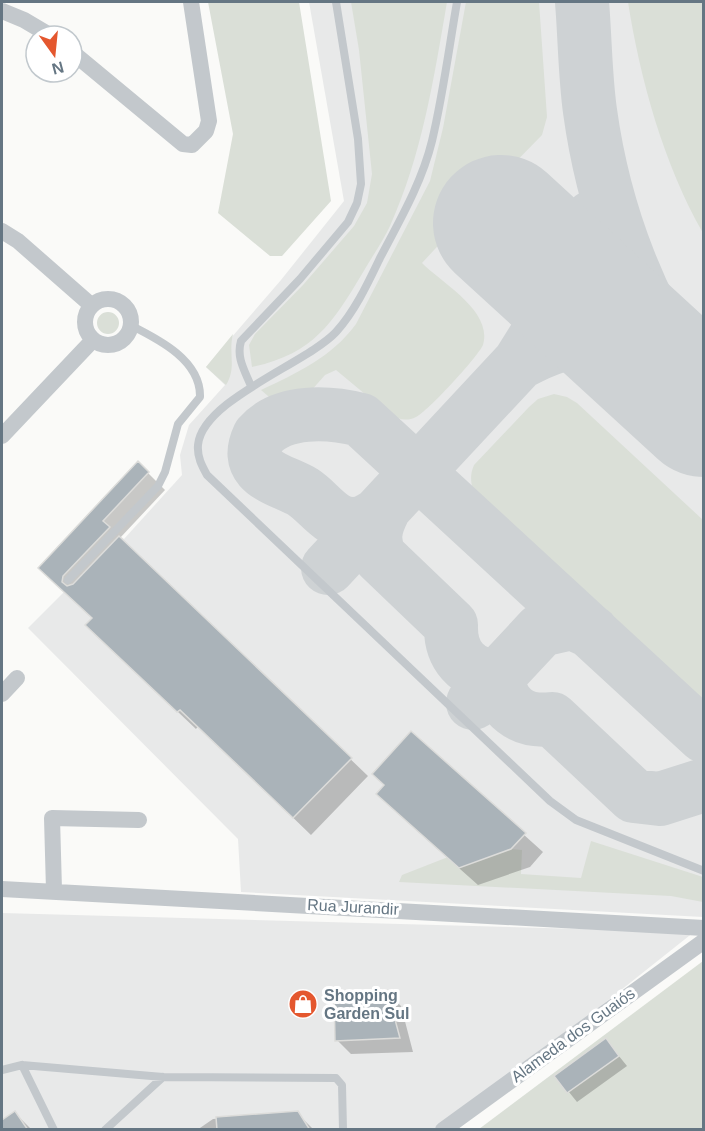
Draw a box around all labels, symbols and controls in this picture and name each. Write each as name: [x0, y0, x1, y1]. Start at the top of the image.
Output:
north arrow: [24, 24, 84, 84]
text: N: [50, 58, 66, 78]
street label: Rua Jurandir: [307, 896, 400, 918]
street label: Alameda dos Guaiós: [508, 984, 638, 1086]
place label: Shopping Garden Sul: [324, 987, 409, 1022]
shop icon: Shopping Garden Sul: [287, 988, 319, 1020]

